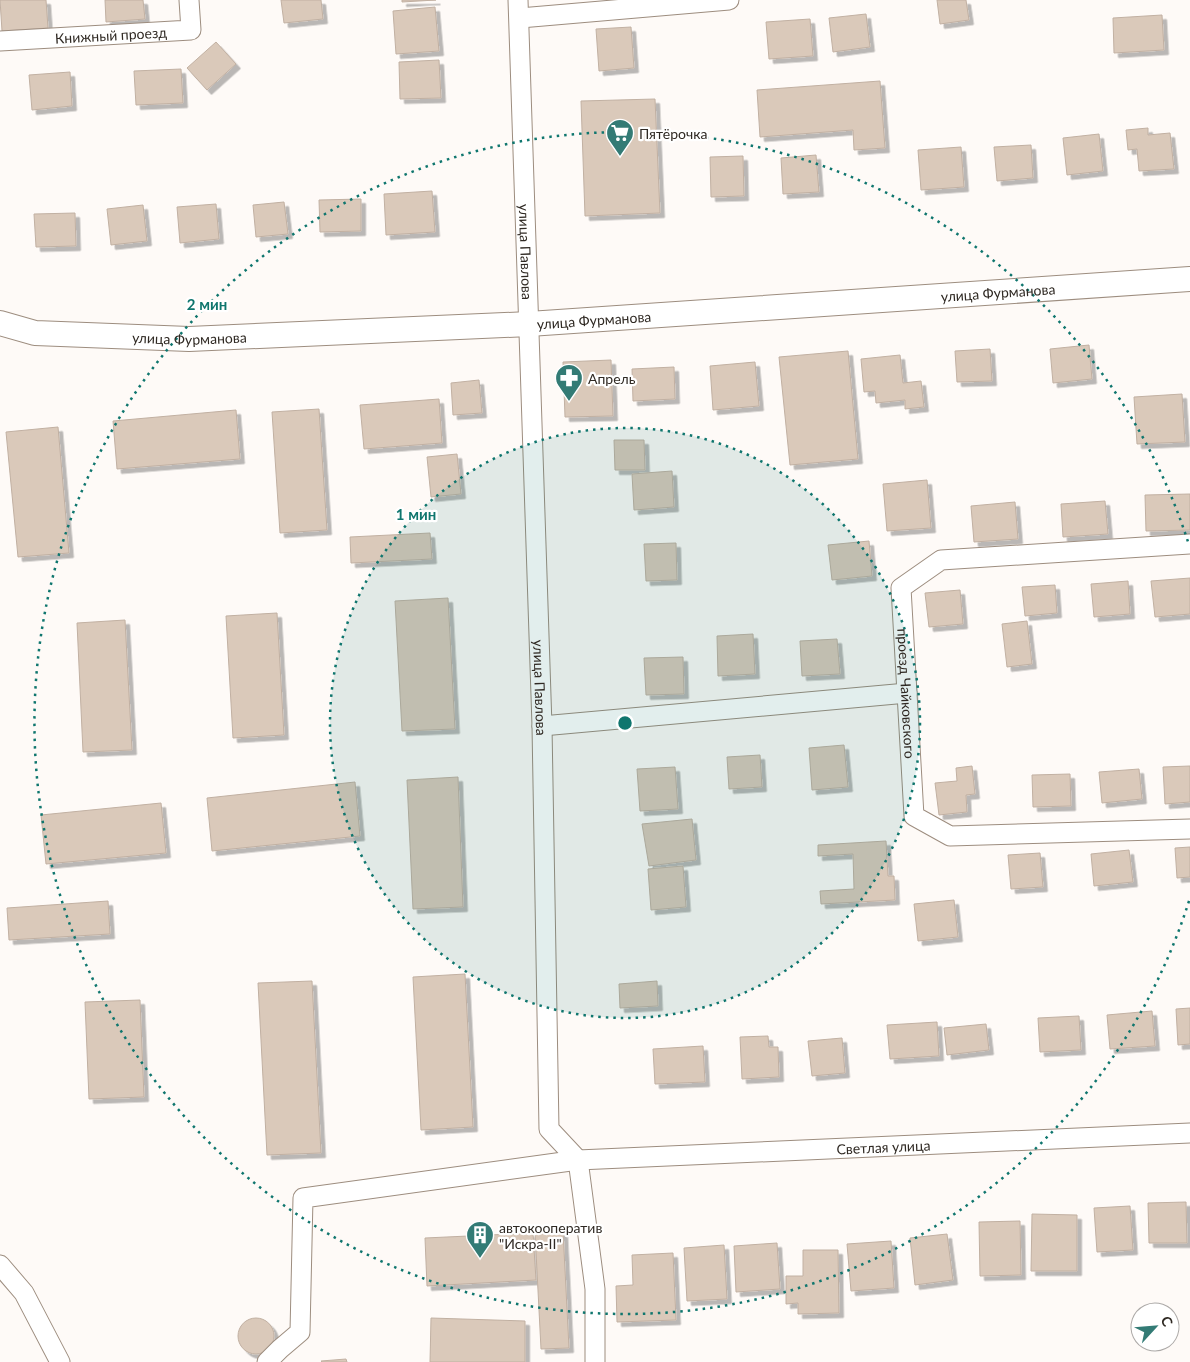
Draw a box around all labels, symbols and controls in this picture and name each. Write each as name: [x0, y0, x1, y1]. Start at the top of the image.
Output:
street label: Книжный проезд: [54, 23, 168, 46]
supermarket icon: Пятёрочка: [605, 118, 635, 157]
place label: Пятёрочка: [639, 125, 707, 142]
street label: улица Павлова: [516, 204, 536, 300]
street label: улица Фурманова: [940, 280, 1056, 304]
text: 2 мин: [187, 295, 227, 313]
street label: улица Фурманова: [536, 307, 652, 332]
street label: улица Фурманова: [132, 328, 247, 348]
pharmacy icon: Апрель: [554, 363, 584, 402]
place label: Апрель: [588, 370, 636, 387]
text: 1 мин: [396, 505, 436, 523]
street label: проезд Чайковского: [895, 628, 919, 759]
street label: улица Павлова: [531, 639, 551, 736]
centre of rings: [616, 714, 634, 732]
street label: Светлая улица: [836, 1136, 931, 1157]
place label: автокооператив "Искра-II": [499, 1219, 602, 1252]
building icon: автокооператив "Искра-II": [465, 1220, 495, 1259]
north arrow: [1130, 1302, 1180, 1352]
text: С: [1157, 1313, 1177, 1330]

